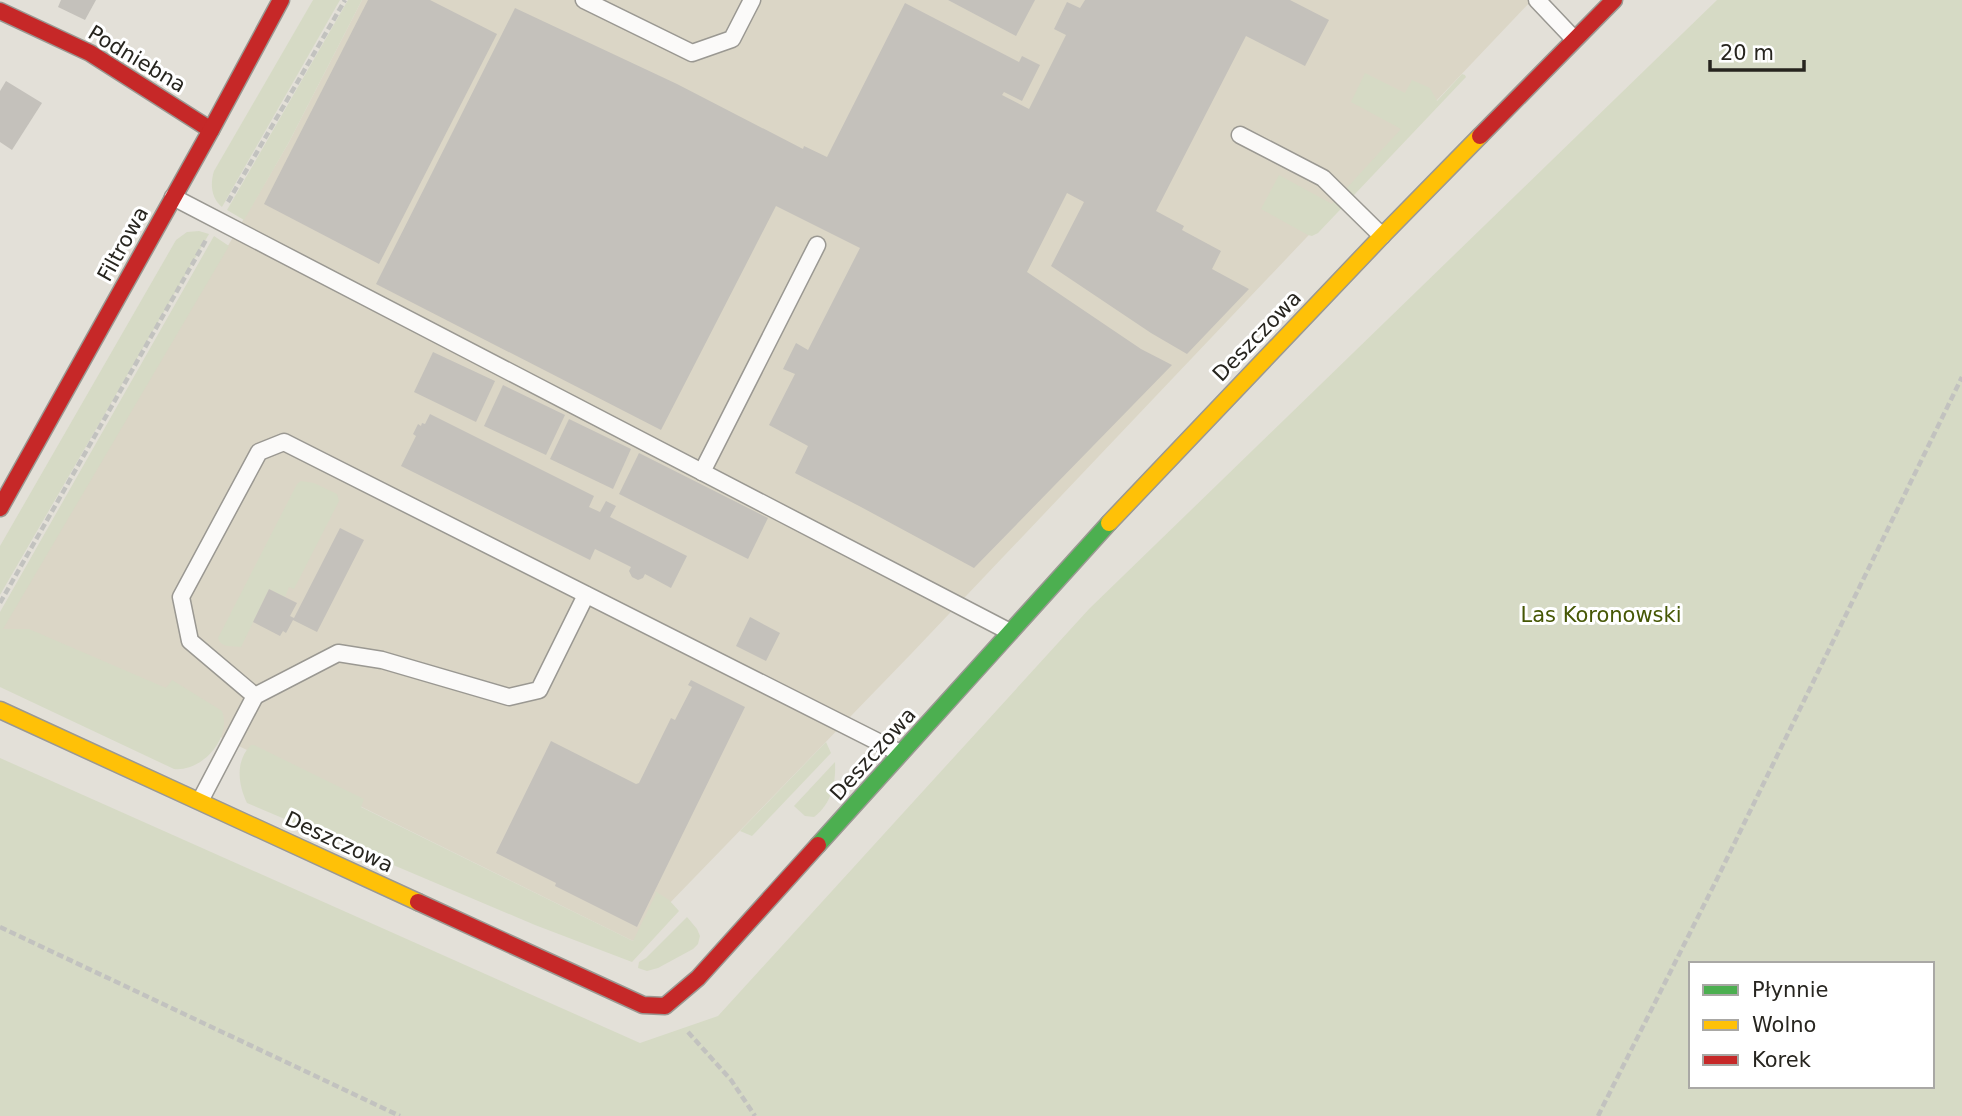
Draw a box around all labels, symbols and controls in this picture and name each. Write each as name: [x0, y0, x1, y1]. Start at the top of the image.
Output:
street label: Podniebna: [84, 20, 190, 98]
scale bar: [1710, 28, 1804, 72]
text: 20 m: [1720, 41, 1774, 65]
street label: Filtrowa: [93, 203, 153, 285]
street label: Deszczowa: [1208, 286, 1306, 386]
park label: Las Koronowski: [1520, 603, 1682, 627]
street label: Deszczowa: [825, 703, 921, 805]
street label: Deszczowa: [281, 807, 397, 877]
legend: [1689, 962, 1934, 1088]
text: Płynnie: [1752, 978, 1828, 1002]
text: Wolno: [1752, 1013, 1816, 1037]
text: Korek: [1752, 1048, 1812, 1072]

